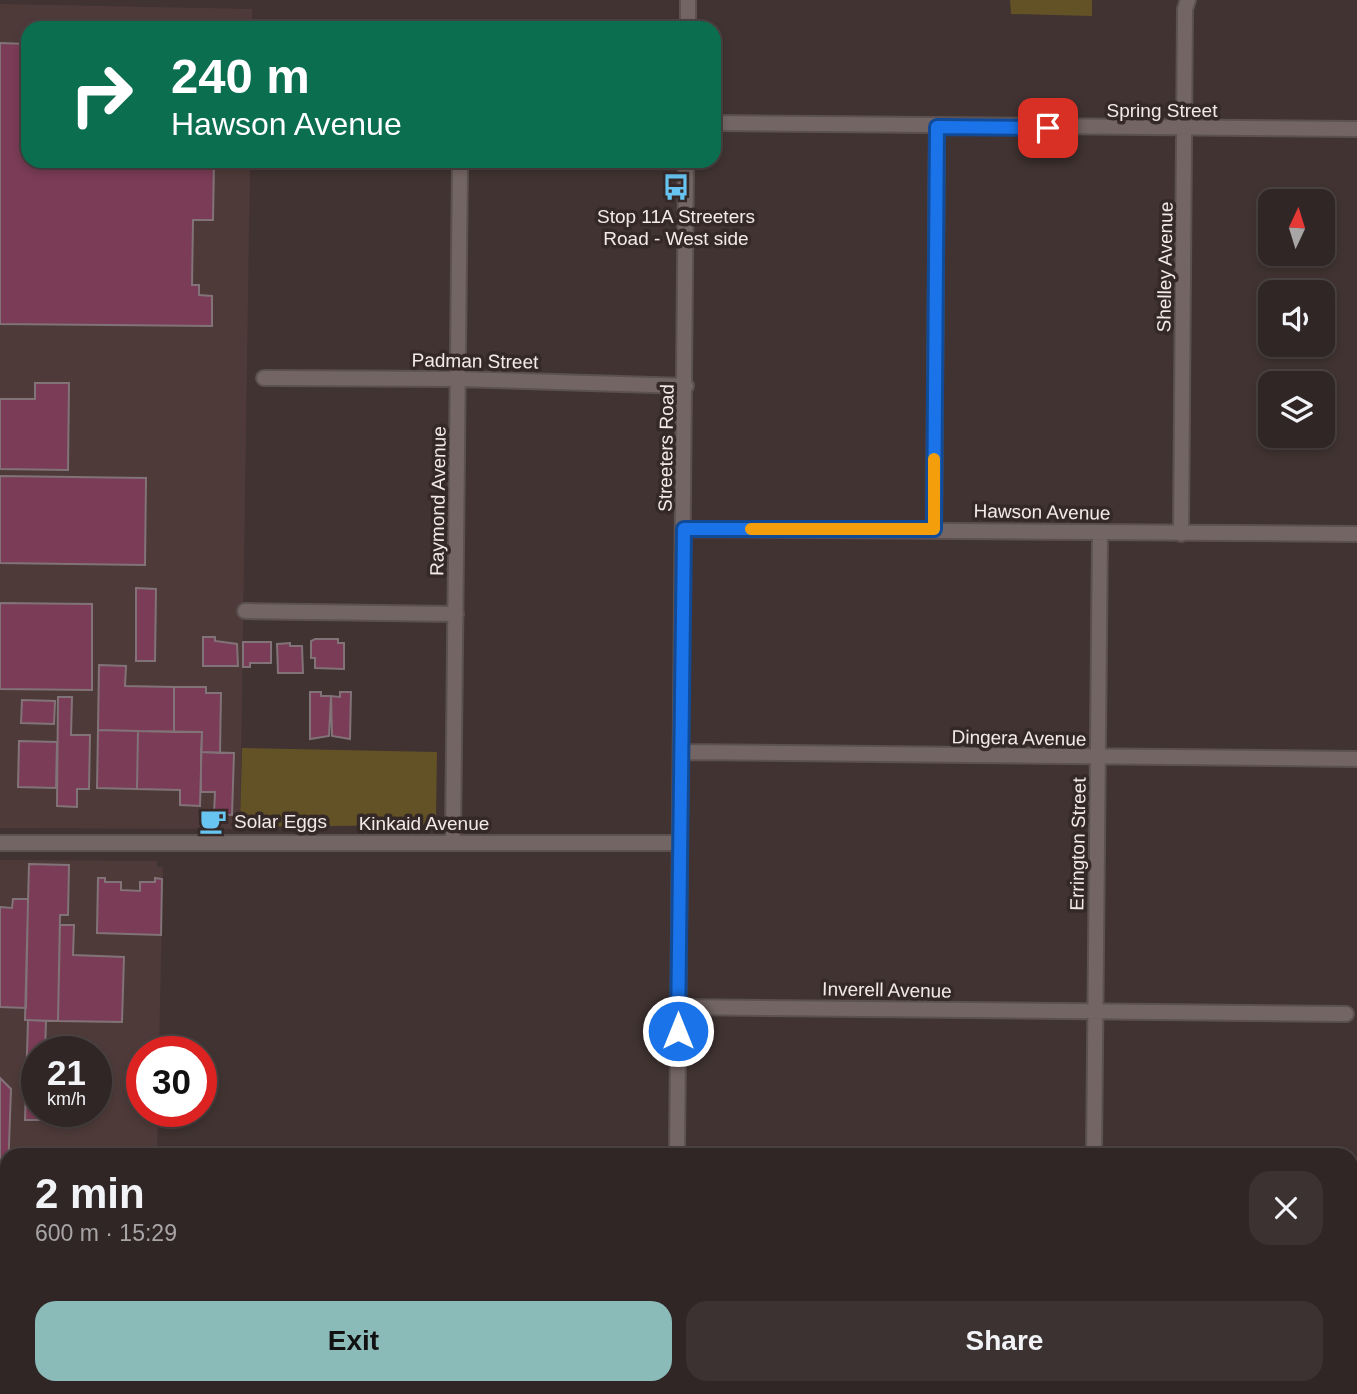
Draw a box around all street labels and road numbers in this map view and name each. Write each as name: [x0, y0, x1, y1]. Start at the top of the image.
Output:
street label: Spring Street: [1107, 100, 1218, 121]
street label: Shelley Avenue: [1153, 201, 1177, 333]
street label: Padman Street: [411, 349, 539, 373]
street label: Streeters Road: [654, 384, 678, 512]
street label: Raymond Avenue: [426, 426, 450, 576]
street label: Hawson Avenue: [973, 500, 1111, 524]
street label: Dingera Avenue: [951, 726, 1087, 750]
street label: Errington Street: [1066, 777, 1090, 911]
street label: Kinkaid Avenue: [359, 813, 489, 834]
street label: Inverell Avenue: [822, 978, 952, 1002]

